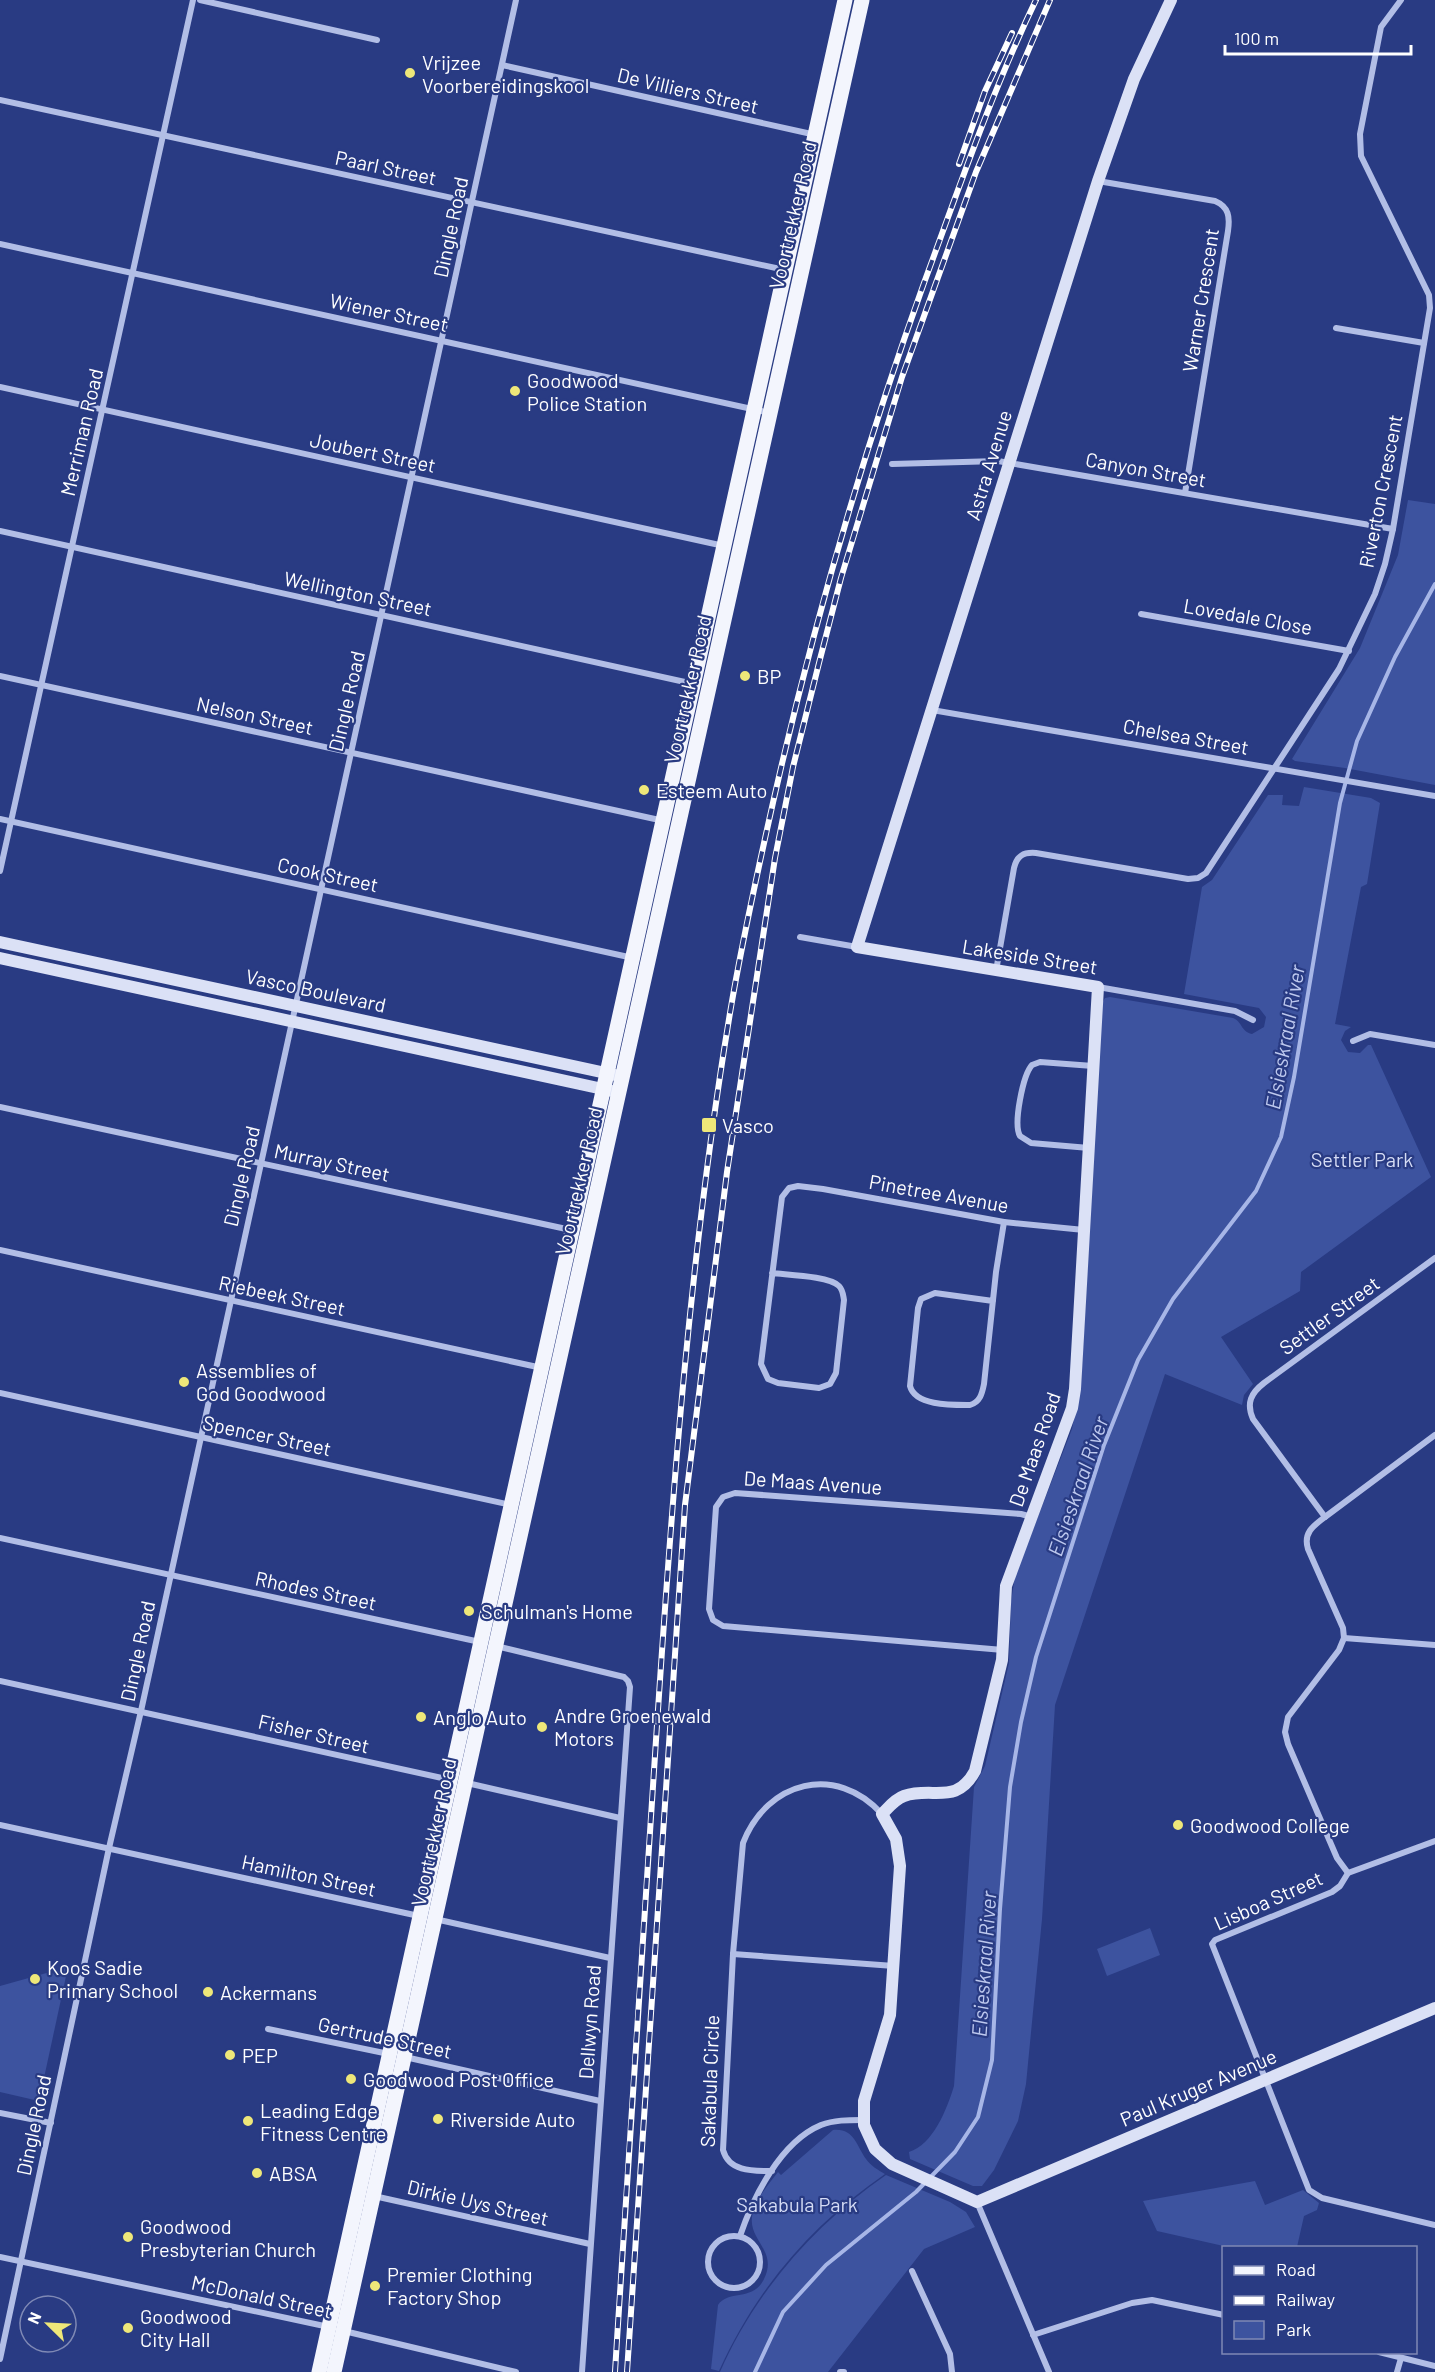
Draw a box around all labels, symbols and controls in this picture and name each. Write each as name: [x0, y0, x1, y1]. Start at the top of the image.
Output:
scale bar: [1225, 18, 1411, 56]
text: 100 m: [1234, 27, 1279, 49]
place label: Vrijzee Voorbereidingskool: [422, 50, 589, 97]
street label: De Villiers Street: [615, 62, 761, 118]
marker: Vrijzee Voorbereidingskool: [403, 66, 417, 80]
street label: Voortrekker Road: [763, 139, 821, 291]
street label: Paarl Street: [333, 145, 439, 189]
street label: Dingle Road: [428, 174, 472, 280]
street label: Warner Crescent: [1177, 226, 1223, 374]
street label: Wiener Street: [328, 288, 450, 336]
street label: Merriman Road: [55, 366, 107, 498]
place label: Goodwood Police Station: [527, 368, 647, 415]
marker: Goodwood Police Station: [508, 384, 522, 398]
street label: Astra Avenue: [960, 407, 1016, 523]
street label: Riverton Crescent: [1353, 412, 1407, 570]
street label: Joubert Street: [308, 427, 438, 477]
street label: Canyon Street: [1084, 447, 1208, 491]
street label: Wellington Street: [282, 566, 434, 620]
street label: Lovedale Close: [1182, 593, 1314, 639]
street label: Voortrekker Road: [658, 613, 716, 765]
street label: Dingle Road: [323, 648, 369, 754]
place label: BP: [757, 664, 782, 688]
marker: BP: [738, 669, 752, 683]
street label: Nelson Street: [194, 691, 316, 739]
street label: Chelsea Street: [1121, 713, 1251, 759]
place label: Esteem Auto: [656, 778, 767, 802]
marker: Esteem Auto: [637, 783, 651, 797]
street label: Cook Street: [275, 852, 381, 896]
street label: Lakeside Street: [961, 933, 1099, 979]
water label: Elsieskraal River: [1259, 962, 1309, 1111]
street label: Vasco Boulevard: [244, 963, 388, 1017]
street label: Voortrekker Road: [549, 1105, 607, 1257]
place label: Vasco: [722, 1113, 774, 1137]
marker: Vasco: [700, 1116, 718, 1134]
street label: Dingle Road: [218, 1123, 264, 1229]
street label: Murray Street: [272, 1138, 392, 1186]
park label: Settler Park: [1311, 1147, 1413, 1171]
street label: Pinetree Avenue: [867, 1169, 1011, 1217]
street label: Riebeek Street: [217, 1270, 347, 1320]
street label: Settler Street: [1274, 1271, 1384, 1359]
place label: Assemblies of God Goodwood: [196, 1358, 326, 1405]
marker: Assemblies of God Goodwood: [177, 1375, 191, 1389]
street label: De Maas Road: [1003, 1389, 1065, 1509]
street label: Spencer Street: [201, 1410, 333, 1460]
water label: Elsieskraal River: [1041, 1412, 1113, 1559]
street label: De Maas Avenue: [743, 1465, 883, 1499]
street label: Rhodes Street: [253, 1565, 379, 1615]
street label: Dingle Road: [115, 1598, 159, 1704]
place label: Schulman's Home: [481, 1599, 633, 1623]
marker: Schulman's Home: [462, 1604, 476, 1618]
place label: Andre Groenewald Motors: [554, 1703, 712, 1750]
place label: Anglo Auto: [433, 1705, 527, 1729]
street label: Fisher Street: [256, 1709, 372, 1757]
marker: Anglo Auto: [414, 1710, 428, 1724]
marker: Andre Groenewald Motors: [535, 1720, 549, 1734]
street label: Voortrekker Road: [406, 1756, 460, 1908]
place label: Goodwood College: [1190, 1813, 1350, 1837]
marker: Goodwood College: [1171, 1818, 1185, 1832]
street label: Hamilton Street: [240, 1849, 378, 1901]
street label: Lisboa Street: [1210, 1865, 1326, 1935]
water label: Elsieskraal River: [965, 1890, 1001, 2038]
place label: Koos Sadie Primary School: [47, 1955, 178, 2002]
street label: Dellwyn Road: [573, 1964, 605, 2080]
marker: Koos Sadie Primary School: [28, 1972, 42, 1986]
place label: Ackermans: [220, 1980, 317, 2004]
marker: Ackermans: [201, 1985, 215, 1999]
street label: Gertrude Street: [316, 2011, 454, 2063]
street label: Sakabula Circle: [695, 2014, 723, 2148]
place label: PEP: [242, 2043, 278, 2067]
street label: Paul Kruger Avenue: [1116, 2043, 1280, 2131]
marker: PEP: [223, 2048, 237, 2062]
place label: Goodwood Post Office: [363, 2067, 554, 2091]
street label: Dingle Road: [11, 2072, 55, 2178]
marker: Goodwood Post Office: [344, 2072, 358, 2086]
place label: Leading Edge Fitness Centre: [260, 2098, 386, 2145]
place label: Riverside Auto: [450, 2107, 575, 2131]
marker: Riverside Auto: [431, 2112, 445, 2126]
marker: Leading Edge Fitness Centre: [241, 2114, 255, 2128]
place label: ABSA: [269, 2161, 318, 2185]
marker: ABSA: [250, 2166, 264, 2180]
street label: Dirkie Uys Street: [405, 2174, 551, 2230]
park label: Sakabula Park: [736, 2192, 858, 2216]
place label: Goodwood Presbyterian Church: [140, 2214, 316, 2261]
marker: Goodwood Presbyterian Church: [121, 2230, 135, 2244]
legend: [1222, 2246, 1417, 2354]
text: Road: [1276, 2258, 1316, 2280]
place label: Premier Clothing Factory Shop: [387, 2262, 532, 2309]
street label: McDonald Street: [190, 2269, 334, 2323]
marker: Premier Clothing Factory Shop: [368, 2279, 382, 2293]
text: Railway: [1276, 2288, 1335, 2310]
north arrow: [18, 2294, 78, 2354]
place label: Goodwood City Hall: [140, 2304, 232, 2351]
text: N: [23, 2309, 45, 2326]
text: Park: [1276, 2318, 1311, 2340]
marker: Goodwood City Hall: [121, 2321, 135, 2335]

